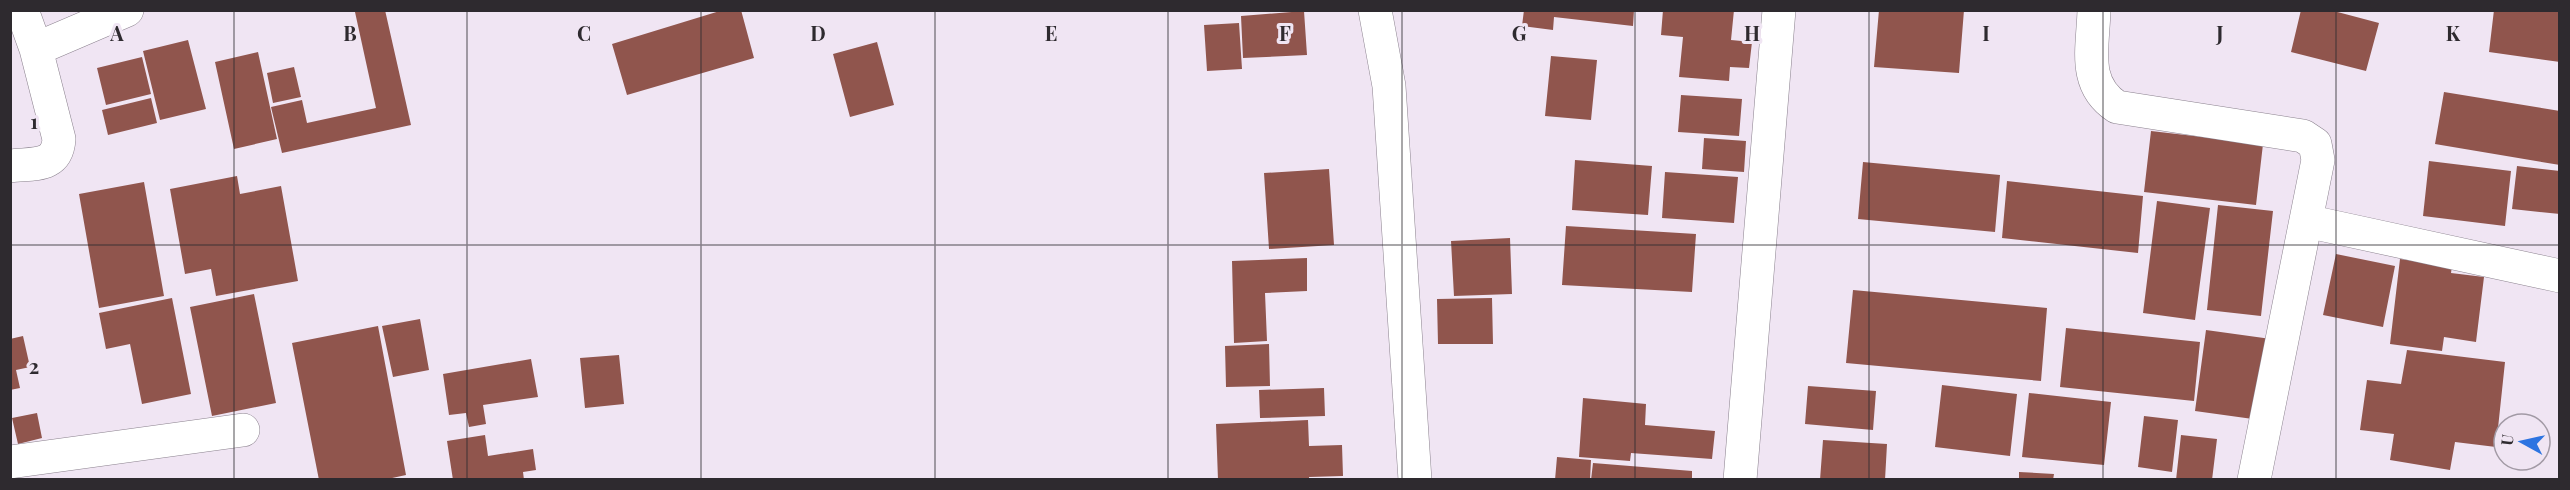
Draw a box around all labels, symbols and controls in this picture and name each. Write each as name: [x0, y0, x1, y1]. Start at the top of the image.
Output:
text: A: [109, 19, 124, 46]
text: B: [343, 19, 357, 46]
text: C: [577, 19, 591, 46]
text: D: [810, 19, 826, 46]
text: E: [1045, 19, 1057, 46]
text: F: [1279, 19, 1291, 46]
text: G: [1512, 19, 1527, 46]
text: H: [1744, 19, 1760, 46]
text: I: [1982, 19, 1990, 46]
text: J: [2215, 19, 2224, 46]
text: K: [2446, 19, 2461, 46]
text: 1: [30, 107, 38, 134]
text: 2: [29, 352, 39, 379]
north arrow: [2492, 412, 2552, 472]
text: U: [2495, 433, 2518, 447]

